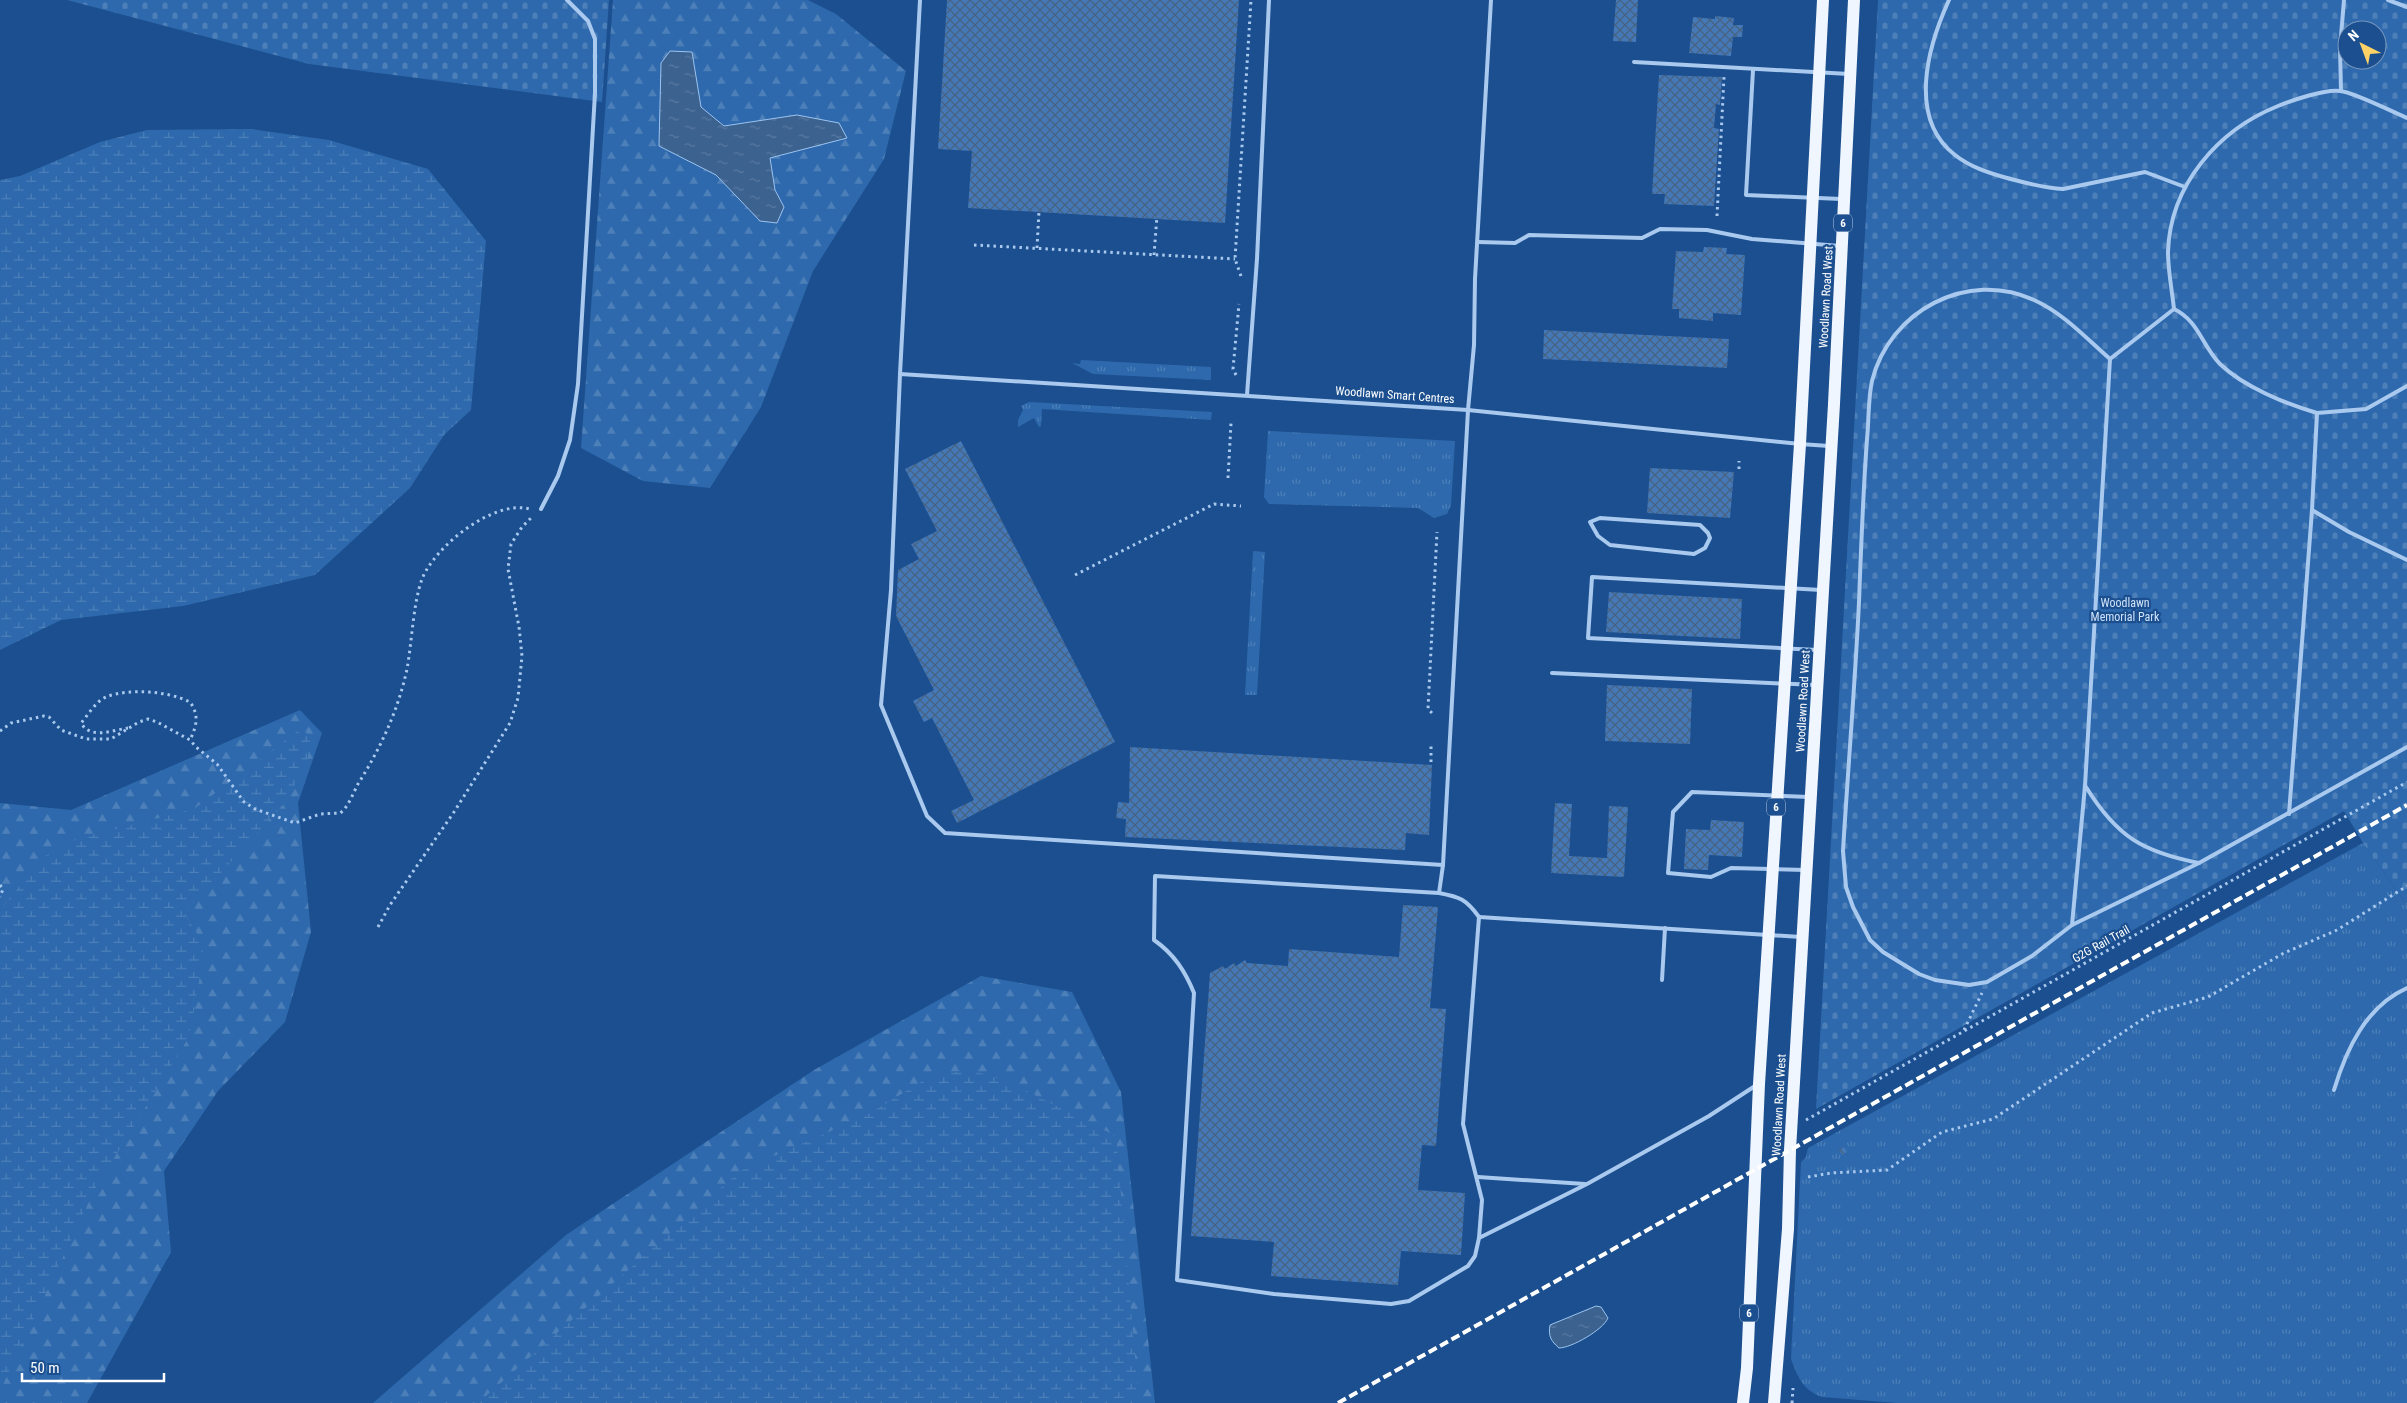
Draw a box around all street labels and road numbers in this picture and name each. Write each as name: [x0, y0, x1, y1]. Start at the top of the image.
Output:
road number: 6: [1834, 214, 1852, 232]
street label: Woodlawn Road West: [1816, 245, 1836, 348]
street label: Woodlawn Smart Centres: [1335, 384, 1455, 406]
street label: Woodlawn Road West: [1793, 649, 1813, 752]
road number: 6: [1767, 799, 1785, 816]
street label: G2G Rail Trail: [2070, 922, 2132, 966]
street label: Woodlawn Road West: [1769, 1053, 1789, 1156]
road number: 6: [1740, 1305, 1758, 1322]

